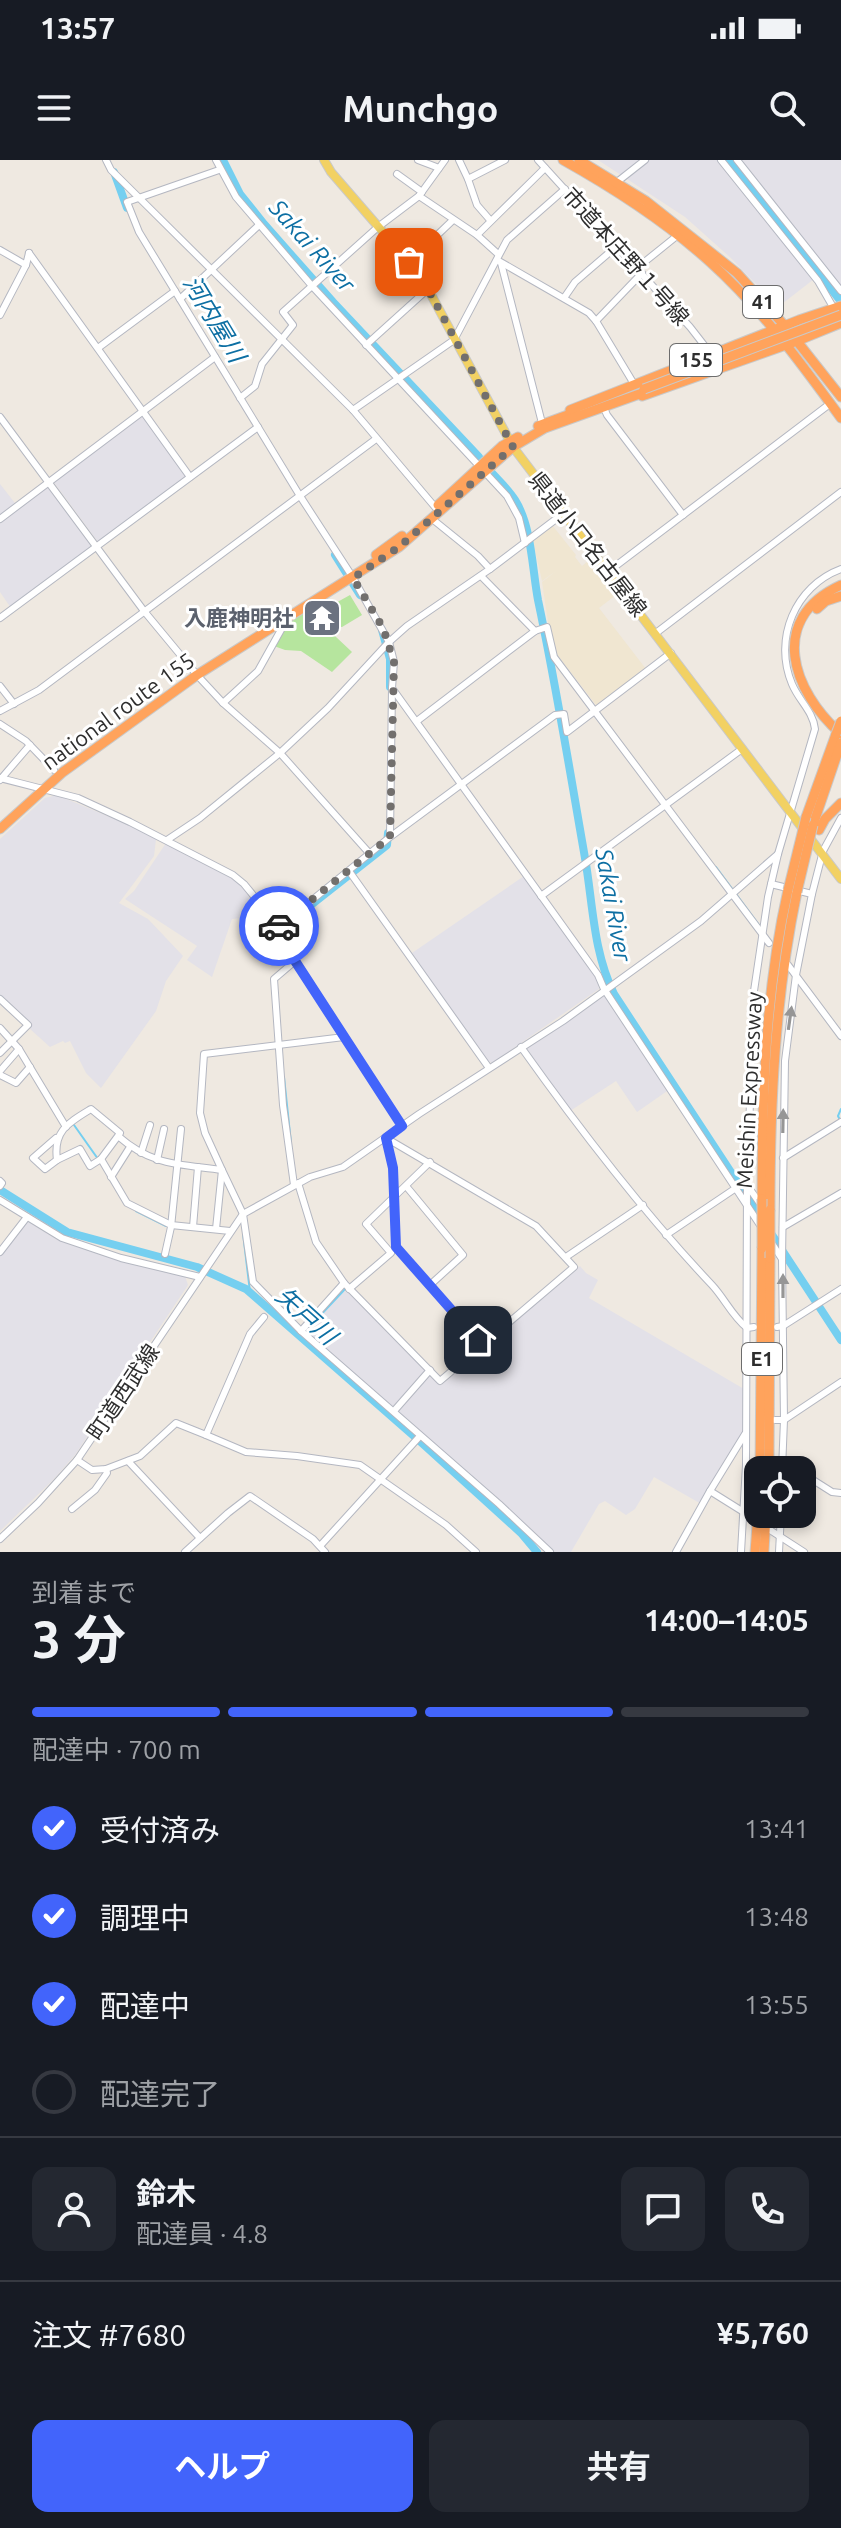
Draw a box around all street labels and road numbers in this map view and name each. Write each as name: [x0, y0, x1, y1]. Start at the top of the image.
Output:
street label: 市道本庄野１号線: [558, 182, 695, 329]
road number: 41: [743, 286, 783, 318]
road number: 155: [670, 344, 722, 376]
street label: 県道小口名古屋線: [524, 467, 652, 621]
street label: national route 155: [37, 647, 199, 774]
street label: Meishin Expressway: [731, 991, 766, 1189]
street label: 町道西武線: [81, 1339, 164, 1444]
road number: E1: [742, 1343, 782, 1375]

